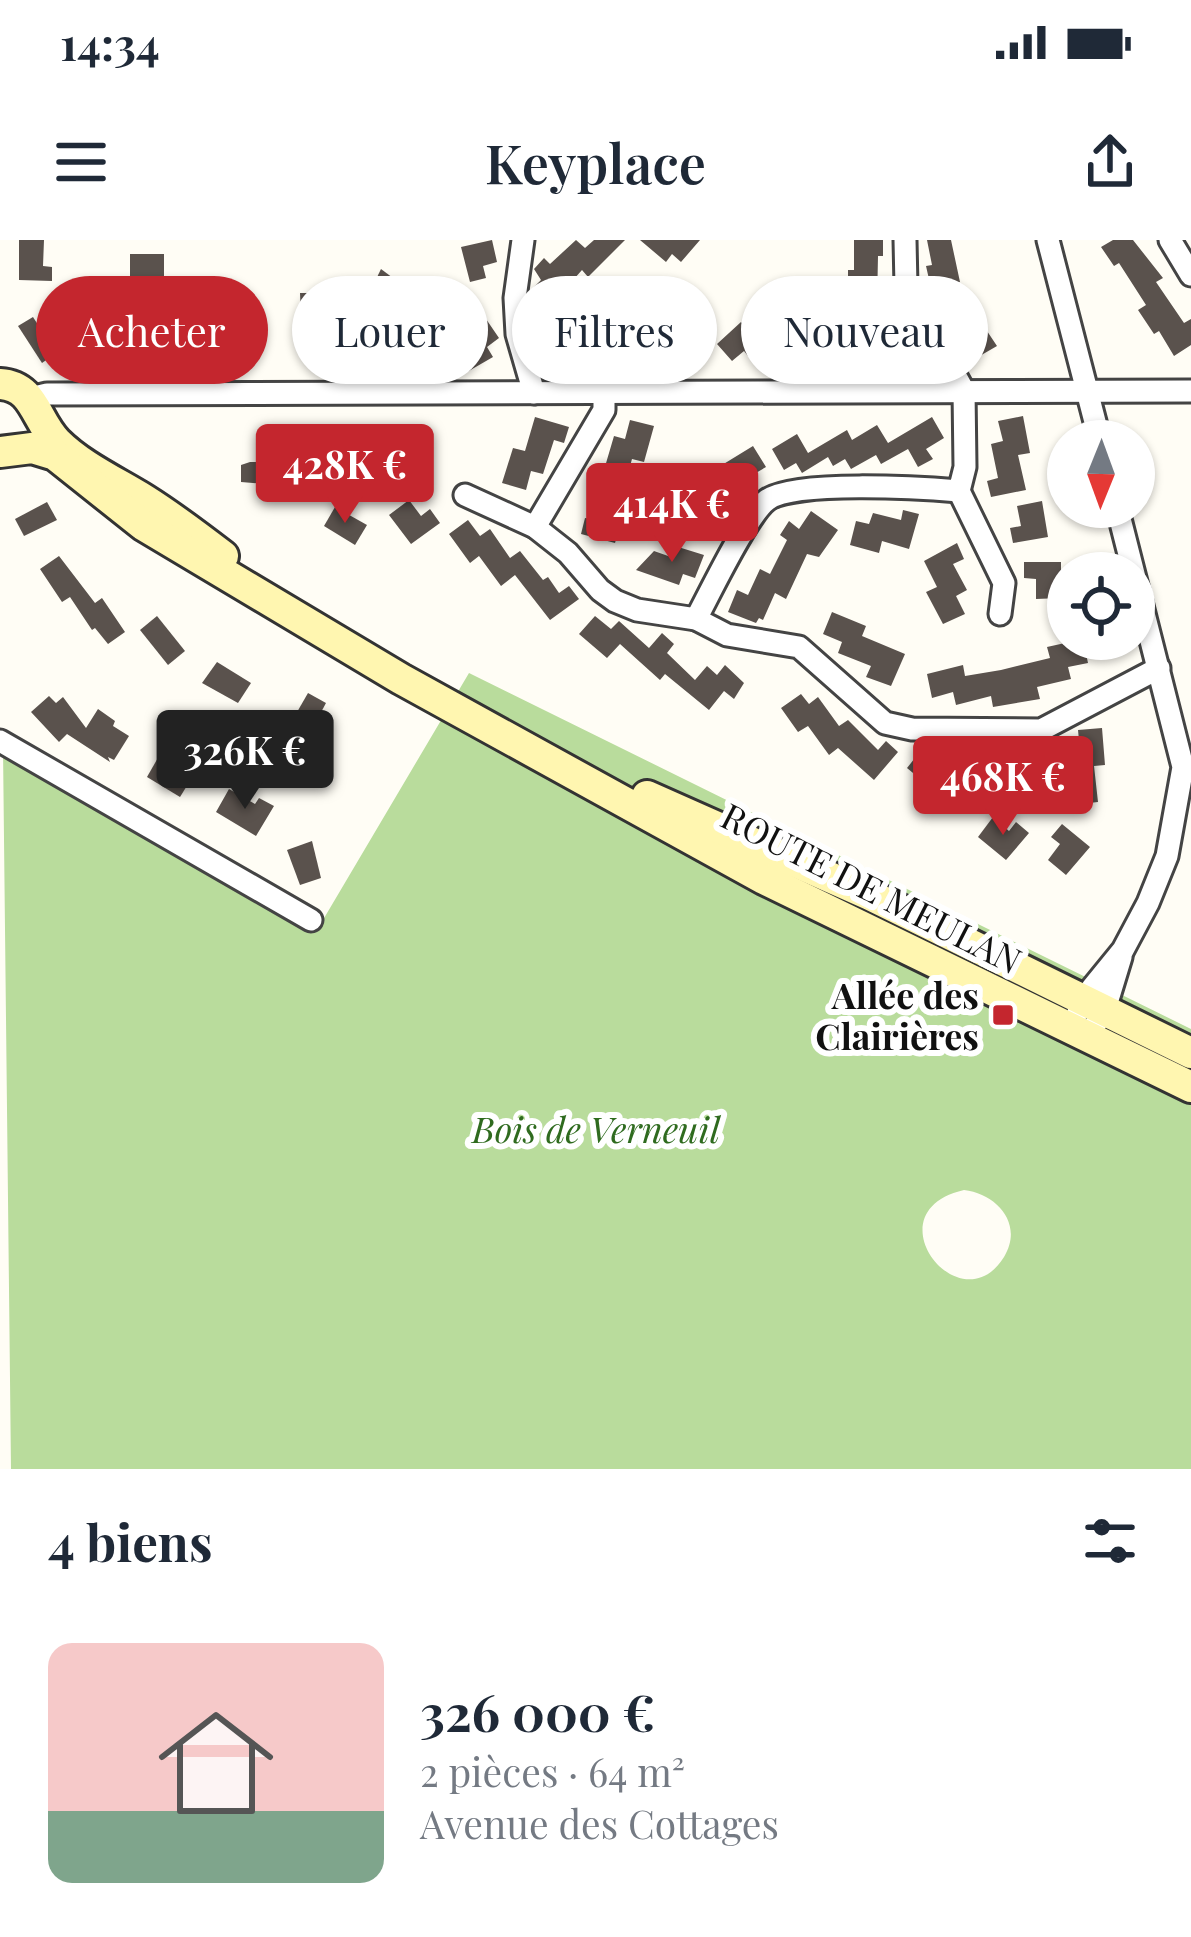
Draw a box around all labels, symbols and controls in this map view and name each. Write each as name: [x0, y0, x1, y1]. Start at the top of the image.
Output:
text: 14:34: [60, 12, 160, 72]
text: Keyplace: [485, 126, 706, 198]
icon: menu: [48, 129, 114, 195]
icon: share: [1077, 129, 1143, 195]
chip: Acheter: [36, 276, 268, 384]
chip: Louer: [292, 276, 488, 384]
chip: Filtres: [512, 276, 717, 384]
chip: Nouveau: [741, 276, 988, 384]
north arrow: [1047, 420, 1155, 528]
map controls: [1047, 420, 1155, 660]
pin: 428K €: [247, 424, 443, 526]
text: 428K €: [283, 437, 407, 489]
pin: 414K €: [574, 463, 770, 565]
text: 414K €: [613, 476, 731, 528]
button: locate: [1047, 552, 1155, 660]
pin: 326K €: [147, 710, 343, 812]
text: 326K €: [184, 723, 306, 775]
pin: 468K €: [905, 736, 1101, 838]
text: 468K €: [940, 749, 1066, 801]
street label: ROUTE DE MEULAN: [714, 791, 1030, 983]
place label: Allée des Clairières: [815, 970, 979, 1059]
marker: Allée des Clairières: [990, 1002, 1016, 1028]
park label: Bois de Verneuil: [470, 1104, 722, 1152]
text: 4 biens: [48, 1507, 213, 1575]
icon: filters: [1077, 1508, 1143, 1574]
text: 326 000 €: [420, 1677, 655, 1745]
icon: home: [144, 1691, 288, 1835]
text: 2 pièces · 64 m²: [420, 1745, 685, 1797]
text: Avenue des Cottages: [420, 1797, 779, 1849]

